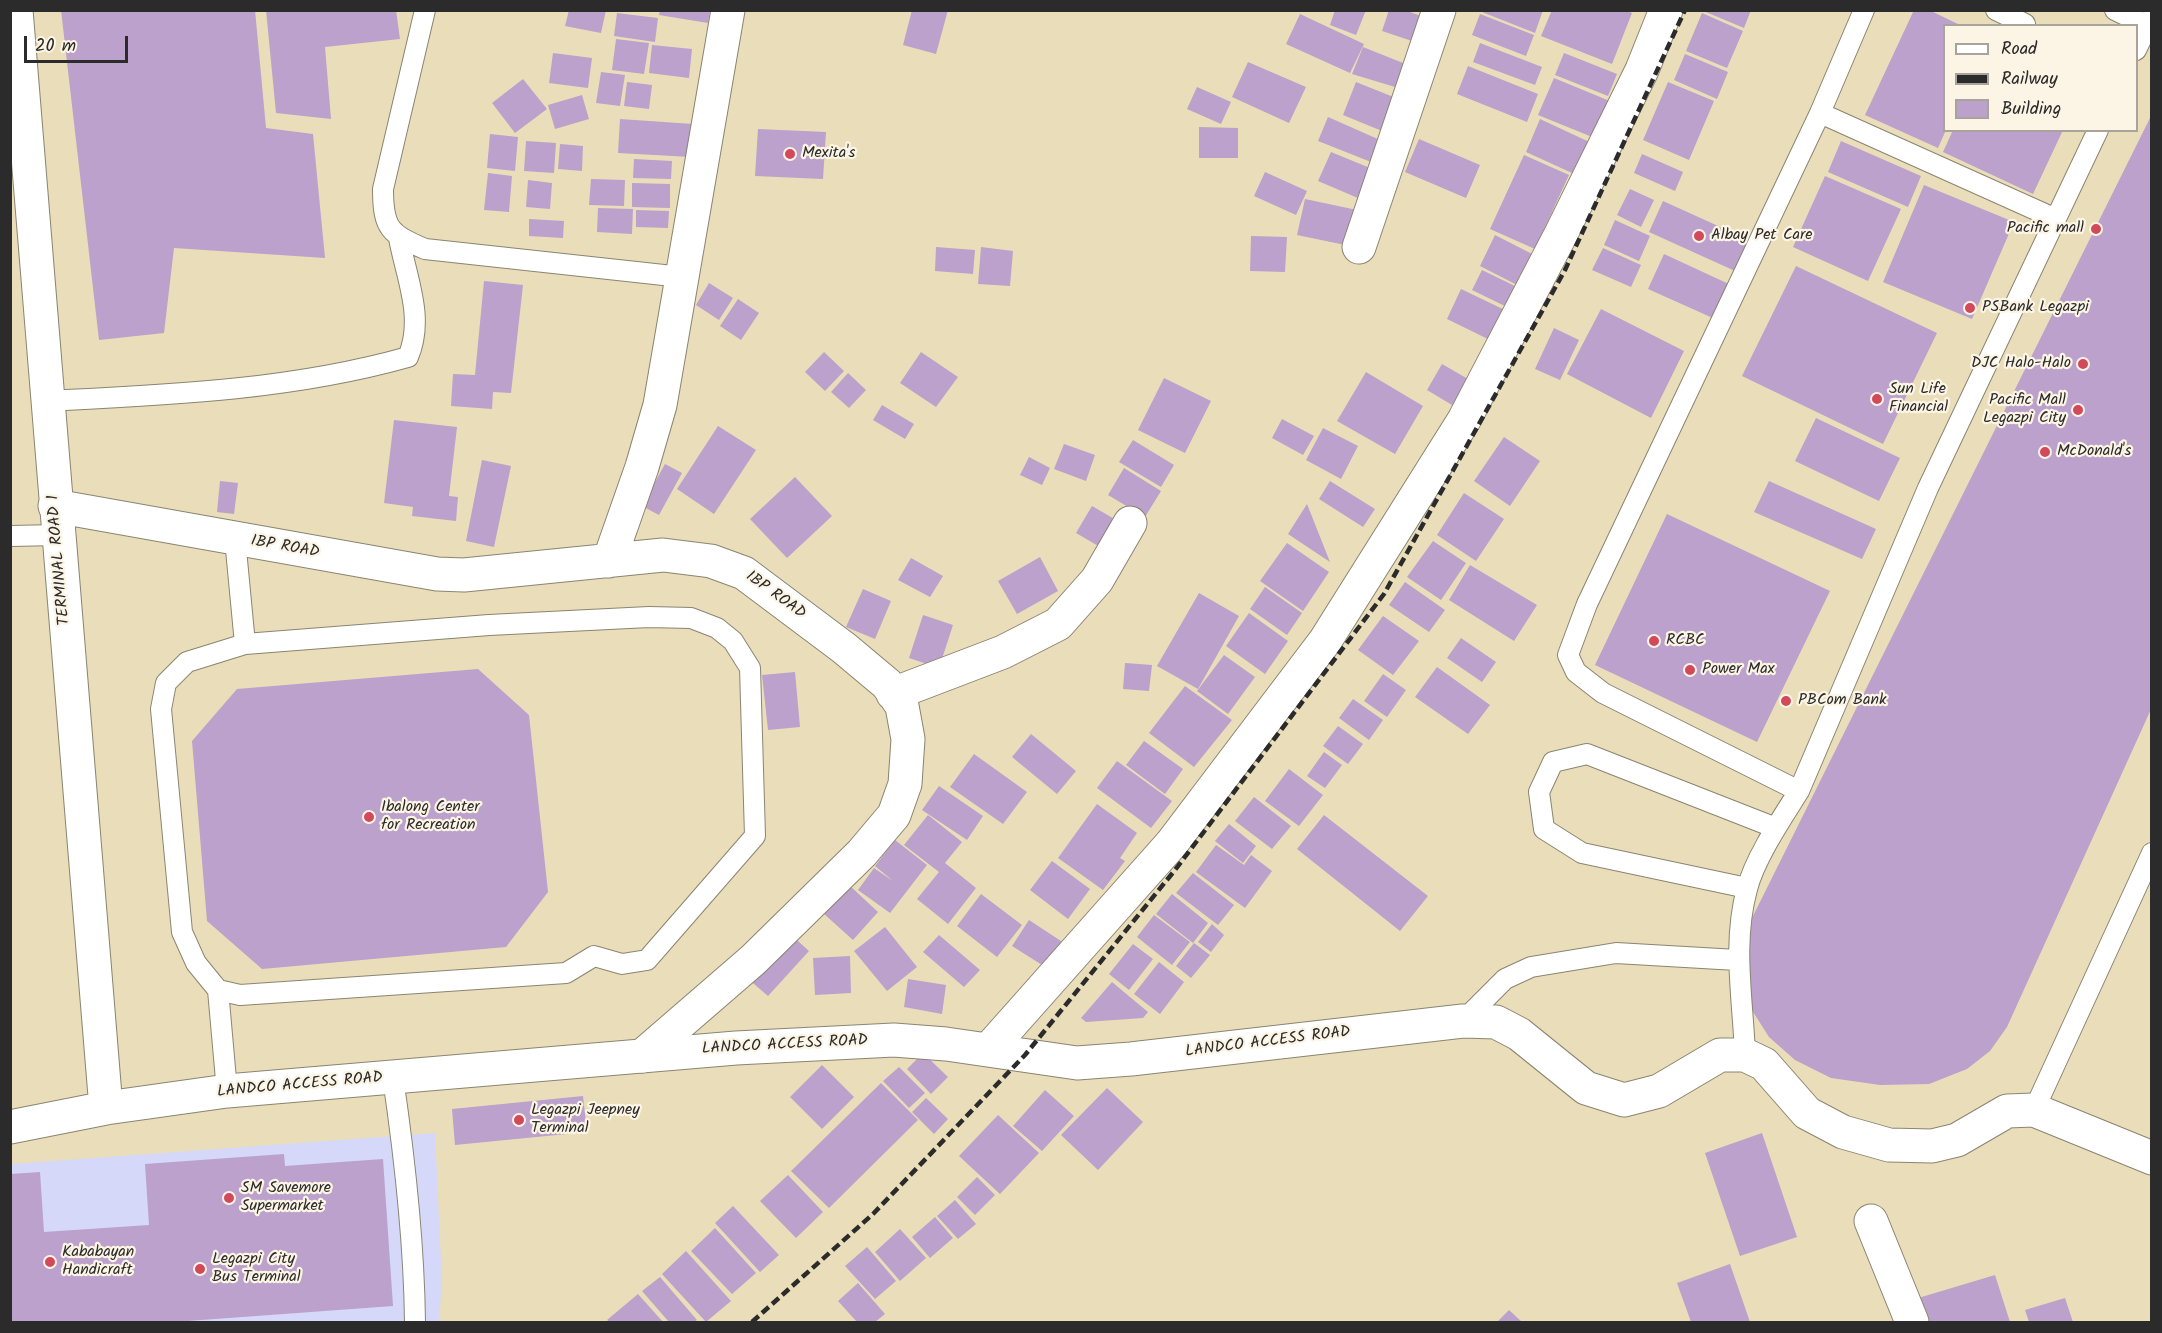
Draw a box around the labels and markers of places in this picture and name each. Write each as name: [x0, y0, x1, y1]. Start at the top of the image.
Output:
place label: Mexita's: [802, 144, 855, 164]
marker: Mexita's: [783, 147, 797, 161]
place label: Pacific mall: [2007, 219, 2084, 239]
marker: Pacific mall: [2089, 222, 2103, 236]
place label: Albay Pet Care: [1711, 226, 1813, 246]
marker: Albay Pet Care: [1692, 229, 1706, 243]
place label: PSBank Legazpi: [1982, 298, 2089, 318]
marker: PSBank Legazpi: [1963, 301, 1977, 315]
place label: DJC Halo-Halo: [1971, 354, 2071, 374]
marker: DJC Halo-Halo: [2076, 357, 2090, 371]
place label: Sun Life Financial: [1889, 380, 1948, 418]
place label: Pacific Mall Legazpi City: [1983, 391, 2066, 429]
marker: Sun Life Financial: [1870, 392, 1884, 406]
marker: Pacific Mall Legazpi City: [2071, 403, 2085, 417]
place label: McDonald's: [2057, 442, 2131, 462]
marker: McDonald's: [2038, 445, 2052, 459]
place label: RCBC: [1666, 631, 1705, 651]
marker: RCBC: [1647, 634, 1661, 648]
place label: Power Max: [1702, 660, 1775, 680]
marker: Power Max: [1683, 663, 1697, 677]
place label: PBCom Bank: [1798, 691, 1887, 711]
marker: PBCom Bank: [1779, 694, 1793, 708]
place label: Ibalong Center for Recreation: [381, 798, 480, 836]
marker: Ibalong Center for Recreation: [362, 810, 376, 824]
place label: Legazpi Jeepney Terminal: [531, 1101, 640, 1139]
marker: Legazpi Jeepney Terminal: [512, 1113, 526, 1127]
place label: SM Savemore Supermarket: [241, 1179, 331, 1217]
marker: SM Savemore Supermarket: [222, 1191, 236, 1205]
place label: Kababayan Handicraft: [62, 1243, 134, 1281]
place label: Legazpi City Bus Terminal: [212, 1250, 301, 1288]
marker: Kababayan Handicraft: [43, 1255, 57, 1269]
marker: Legazpi City Bus Terminal: [193, 1262, 207, 1276]

